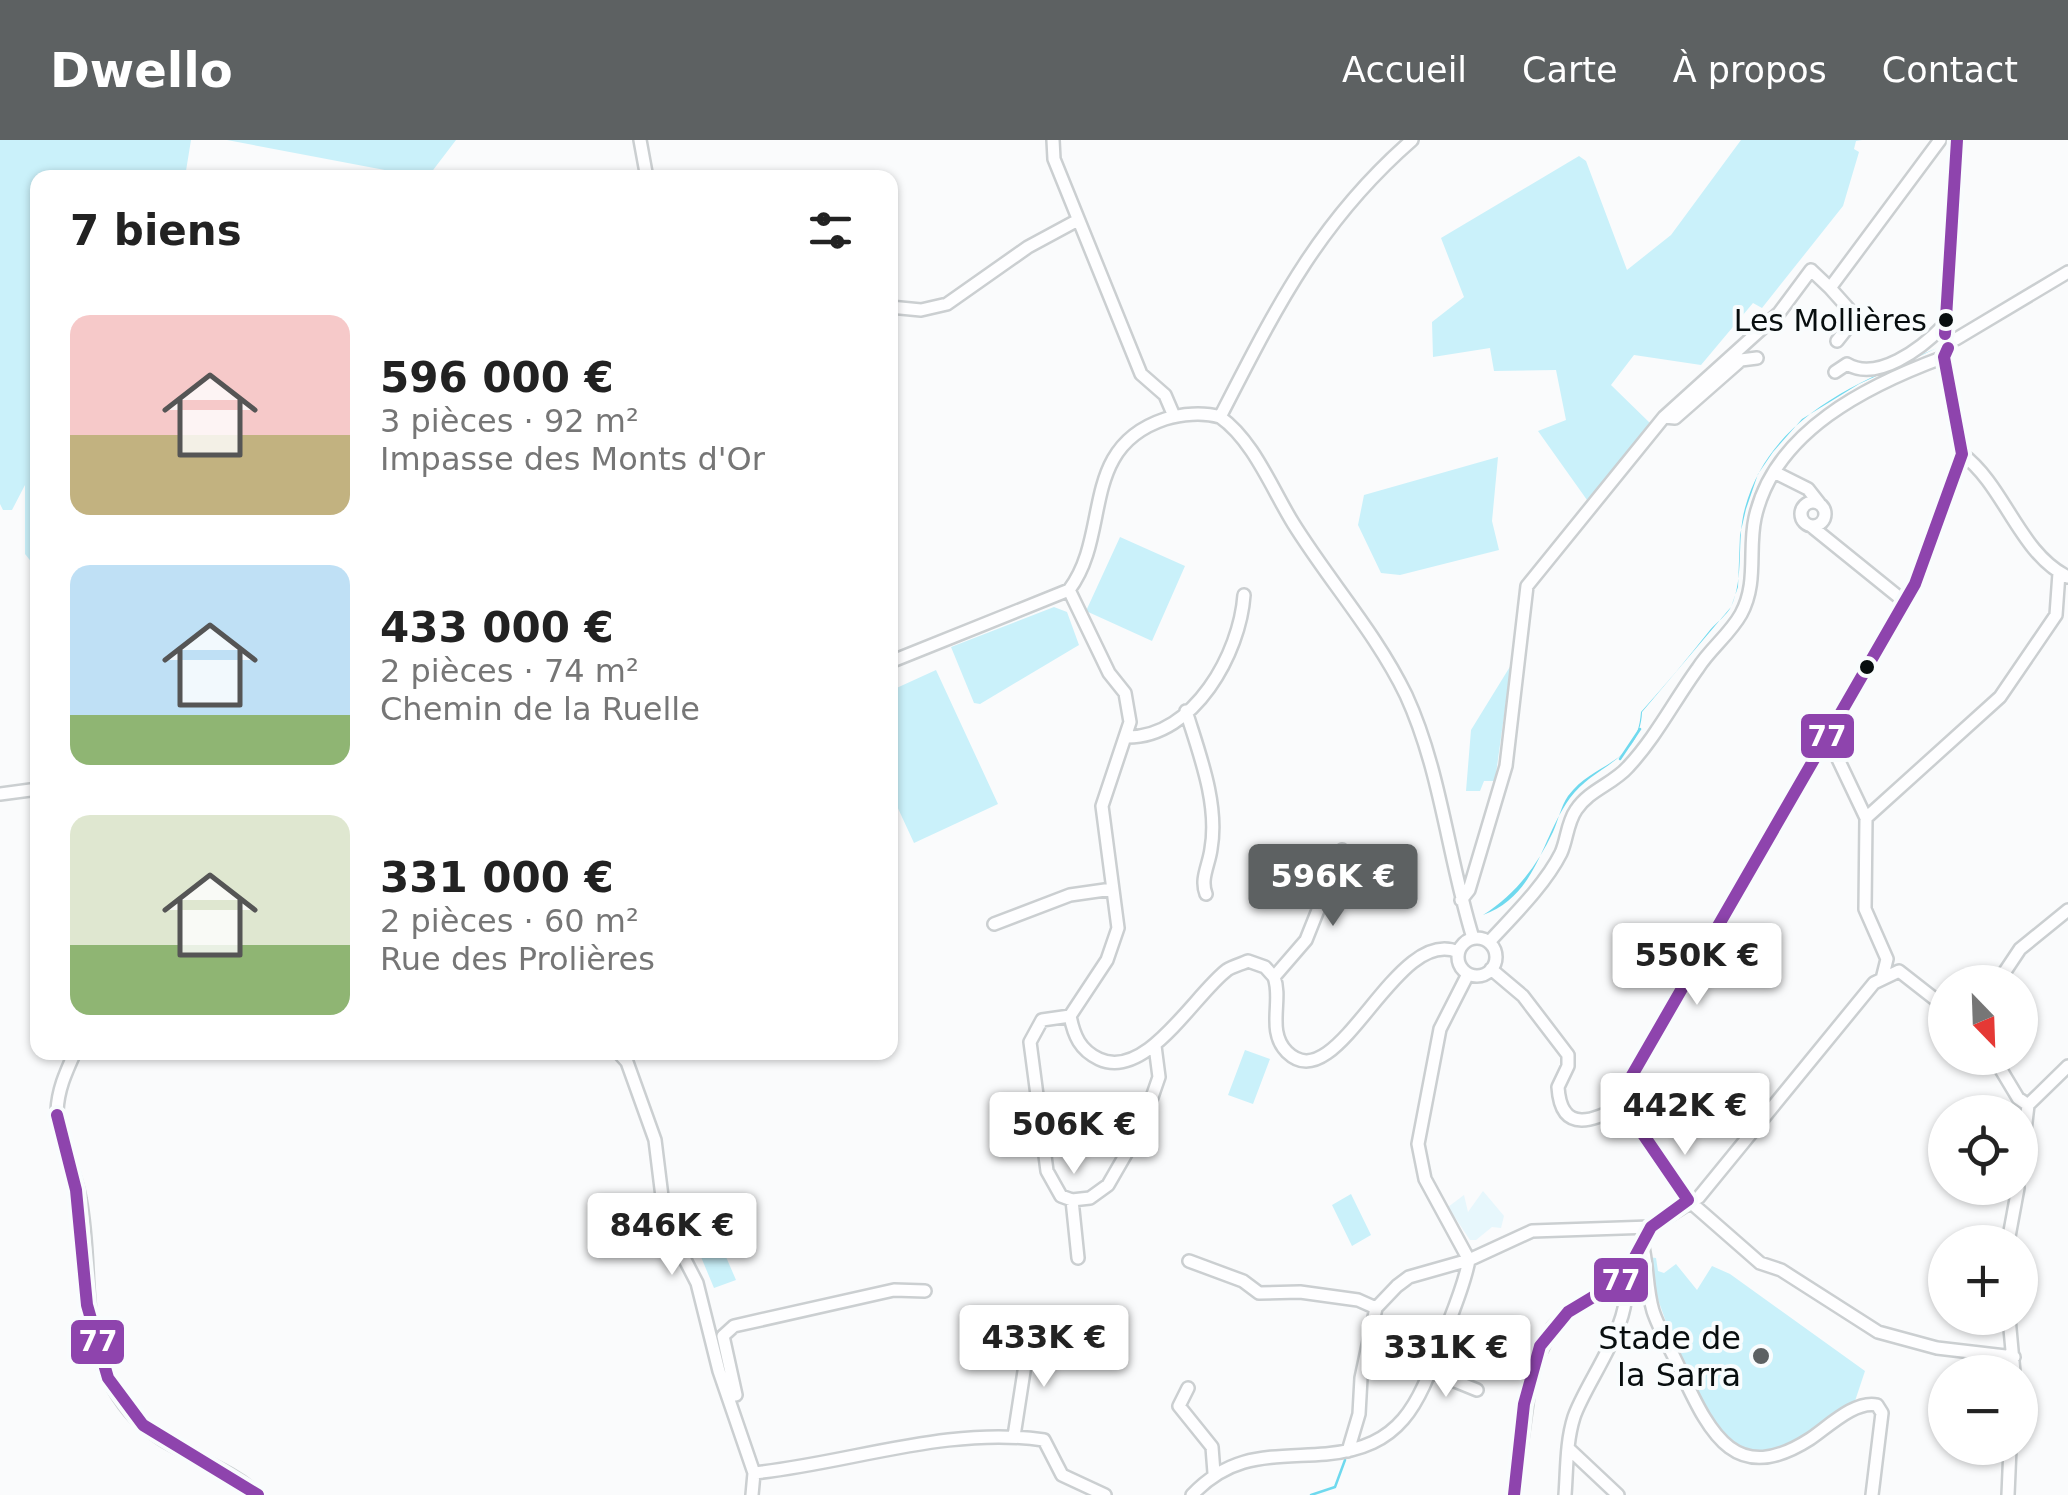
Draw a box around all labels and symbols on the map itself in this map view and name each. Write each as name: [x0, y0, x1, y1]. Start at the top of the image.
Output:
place label: Les Mollières: [1734, 303, 1927, 338]
marker: Les Mollières: [1936, 310, 1956, 330]
unlabelled marker: [1857, 657, 1877, 677]
line badge: 77: [1799, 712, 1856, 760]
text: 77: [1808, 720, 1846, 753]
pin: 596K €: [1252, 844, 1414, 929]
pin: 550K €: [1616, 923, 1778, 1008]
north arrow: [1928, 965, 2038, 1075]
pin: 442K €: [1604, 1073, 1766, 1158]
pin: 506K €: [993, 1092, 1155, 1177]
pin: 846K €: [591, 1193, 753, 1278]
line badge: 77: [1592, 1256, 1650, 1304]
text: 77: [1602, 1264, 1640, 1297]
pin: 433K €: [963, 1305, 1125, 1390]
pin: 331K €: [1365, 1315, 1527, 1400]
line badge: 77: [69, 1318, 126, 1366]
place label: Stade de la Sarra: [1598, 1319, 1741, 1394]
text: 77: [79, 1325, 117, 1358]
marker: Stade de la Sarra: [1750, 1345, 1772, 1367]

